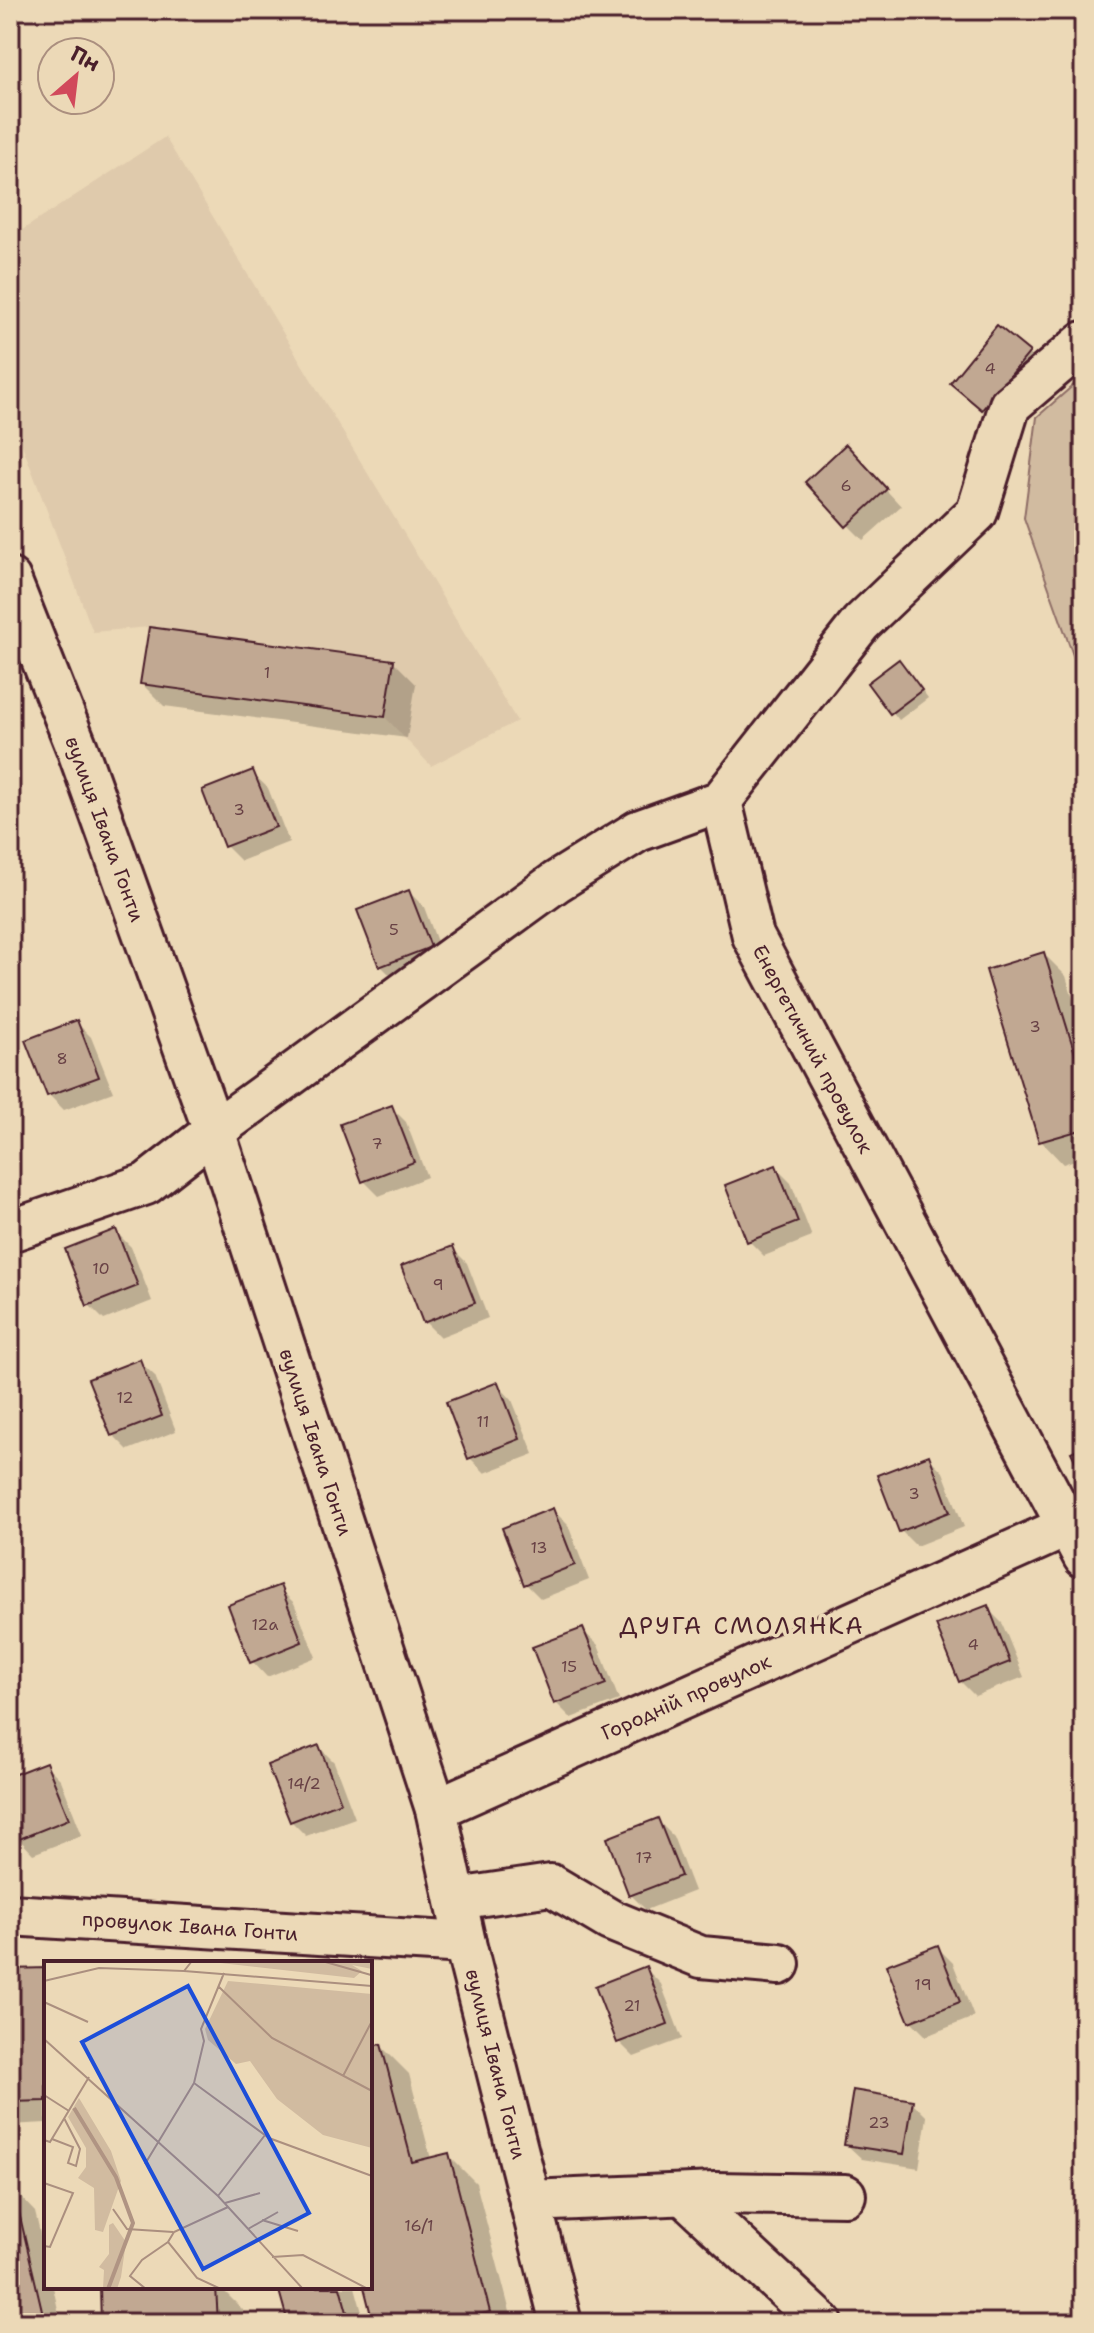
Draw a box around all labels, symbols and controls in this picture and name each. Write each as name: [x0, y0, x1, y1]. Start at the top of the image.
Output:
north arrow: [36, 36, 116, 116]
text: Пн: [66, 39, 105, 78]
house number: 4: [984, 358, 996, 379]
house number: 6: [840, 475, 852, 496]
house number: 1: [264, 662, 270, 683]
street label: вулиця Івана Гонти: [59, 733, 151, 925]
house number: 3: [233, 799, 245, 820]
house number: 5: [389, 919, 399, 940]
street label: Енергетичний провулок: [747, 940, 879, 1158]
house number: 3: [1029, 1016, 1041, 1037]
house number: 8: [56, 1048, 68, 1069]
house number: 7: [371, 1133, 383, 1154]
house number: 10: [92, 1258, 110, 1279]
house number: 9: [432, 1274, 444, 1295]
street label: вулиця Івана Гонти: [273, 1345, 359, 1539]
house number: 12: [116, 1387, 134, 1408]
house number: 11: [477, 1411, 489, 1432]
house number: 3: [908, 1483, 920, 1504]
house number: 13: [530, 1537, 548, 1558]
district label: ДРУГА СМОЛЯНКА: [619, 1610, 865, 1642]
house number: 12а: [251, 1614, 279, 1635]
house number: 4: [967, 1634, 979, 1655]
street label: Городній провулок: [597, 1648, 775, 1746]
house number: 15: [561, 1656, 577, 1677]
house number: 14/2: [287, 1773, 321, 1794]
house number: 17: [635, 1847, 653, 1868]
street label: провулок Івана Гонти: [81, 1905, 299, 1947]
inset map: [44, 1961, 372, 2289]
street label: вулиця Івана Гонти: [460, 1966, 532, 2162]
house number: 19: [914, 1974, 932, 1995]
house number: 21: [623, 1995, 641, 2016]
house number: 23: [868, 2112, 890, 2133]
house number: 16/1: [404, 2215, 434, 2236]

